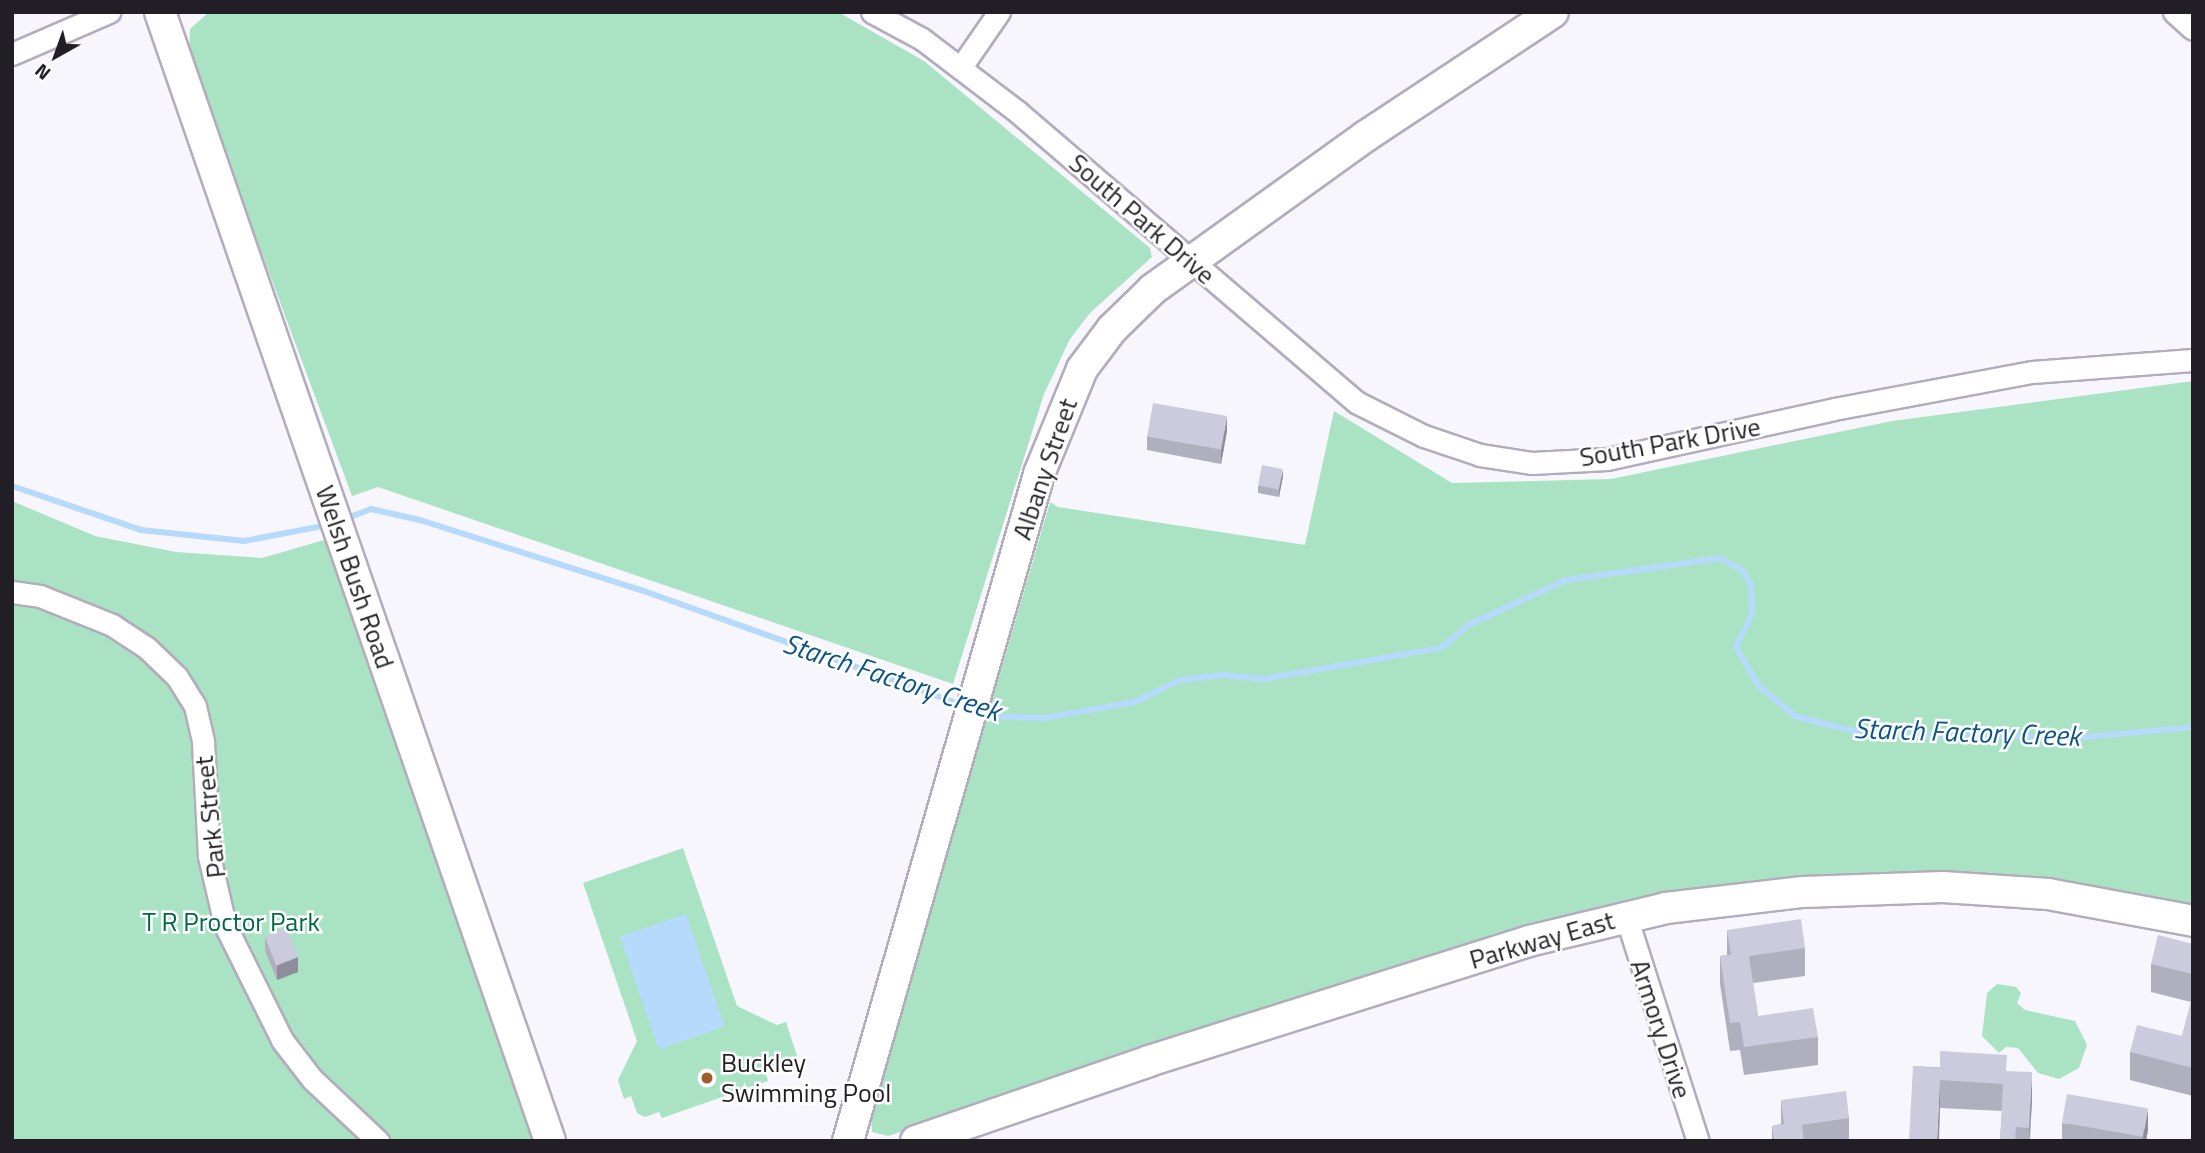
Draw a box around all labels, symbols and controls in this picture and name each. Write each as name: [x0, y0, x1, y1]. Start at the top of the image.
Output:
north arrow: [21, 21, 91, 91]
text: N: [28, 57, 57, 88]
street label: South Park Drive: [1063, 147, 1221, 291]
street label: Albany Street: [1006, 394, 1084, 544]
street label: South Park Drive: [1577, 411, 1763, 473]
street label: Welsh Bush Road: [309, 481, 401, 673]
water label: Starch Factory Creek: [779, 626, 1005, 728]
water label: Starch Factory Creek: [1853, 711, 2081, 753]
street label: Park Street: [188, 754, 232, 880]
street label: Parkway East: [1466, 904, 1618, 976]
park label: T R Proctor Park: [142, 906, 320, 938]
street label: Armory Drive: [1624, 956, 1698, 1102]
place label: Buckley Swimming Pool: [721, 1047, 891, 1108]
marker: Buckley Swimming Pool: [699, 1070, 715, 1086]

